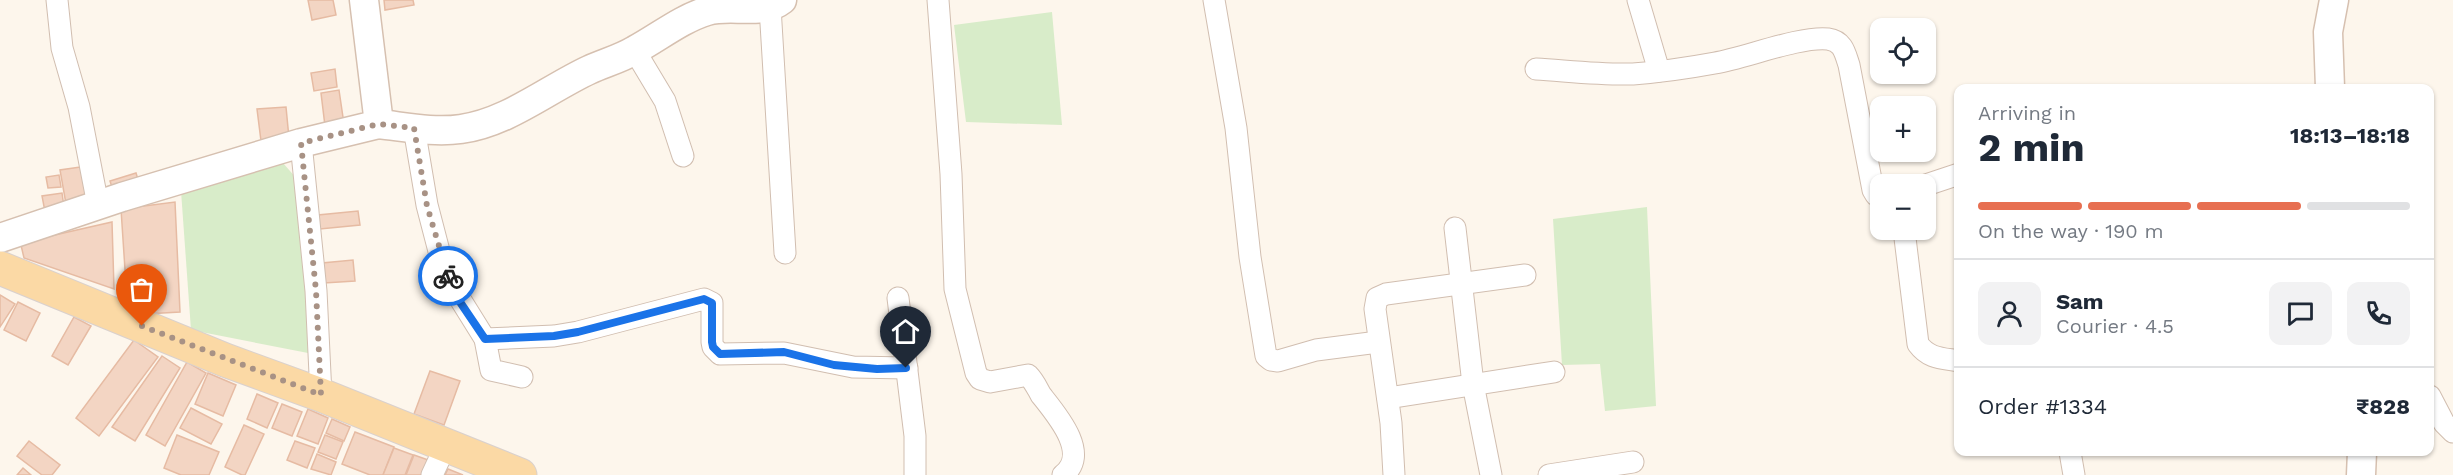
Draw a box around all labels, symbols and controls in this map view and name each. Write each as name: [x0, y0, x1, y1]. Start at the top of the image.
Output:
map controls: [1870, 18, 1936, 240]
button: locate: [1870, 18, 1936, 84]
button: +: [1870, 96, 1936, 162]
text: Arriving in: [1978, 101, 2076, 125]
text: 18:13–18:18: [2290, 123, 2410, 148]
text: 2 min: [1978, 125, 2085, 170]
button: −: [1870, 174, 1936, 240]
text: On the way · 190 m: [1978, 219, 2164, 243]
courier: [418, 246, 478, 306]
icon: bike: [432, 260, 465, 293]
pin: [116, 264, 167, 326]
icon: bag: [125, 273, 158, 306]
button: person: [1978, 282, 2041, 345]
button: chat: [2269, 282, 2332, 345]
button: phone: [2347, 282, 2410, 345]
text: Sam: [2056, 289, 2104, 314]
pin: [880, 306, 931, 368]
text: Courier · 4.5: [2056, 314, 2174, 338]
icon: home: [889, 315, 922, 348]
text: Order #1334: [1978, 394, 2107, 419]
text: ₹828: [2356, 394, 2410, 419]

